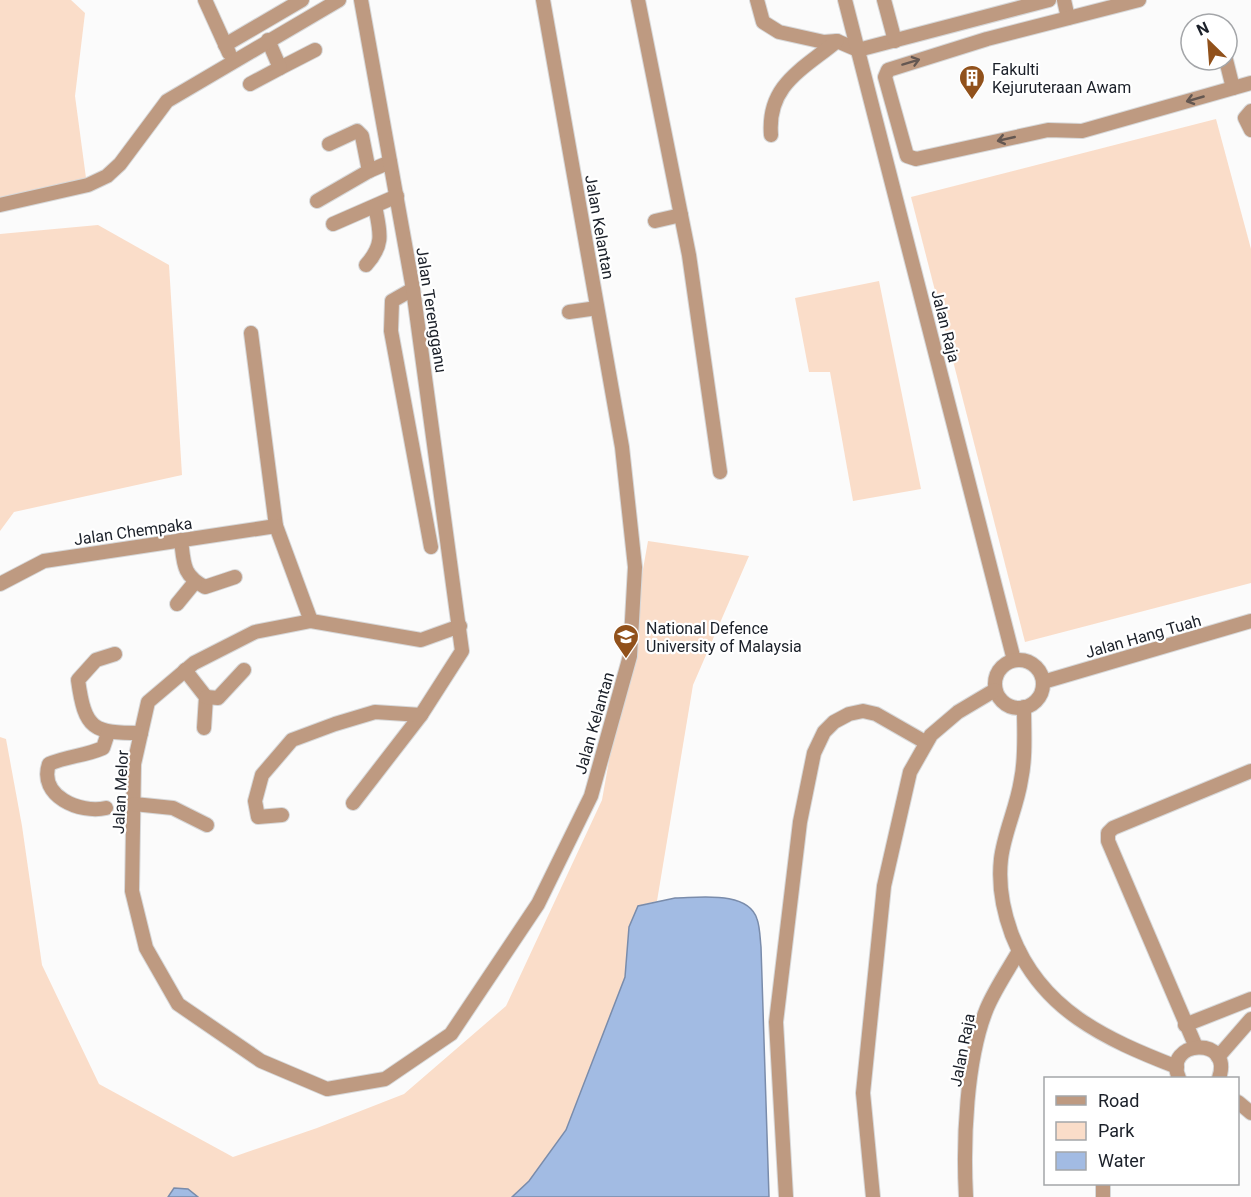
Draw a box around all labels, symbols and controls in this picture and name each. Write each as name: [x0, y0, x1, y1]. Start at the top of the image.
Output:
north arrow: [1179, 12, 1239, 72]
text: N: [1194, 18, 1212, 40]
one-way arrow: [901, 56, 920, 67]
place label: Fakulti Kejuruteraan Awam: [992, 60, 1131, 97]
building icon: Fakulti Kejuruteraan Awam: [957, 63, 987, 101]
one-way arrow: [1186, 94, 1205, 105]
one-way arrow: [997, 134, 1016, 145]
street label: Jalan Kelantan: [581, 174, 618, 281]
street label: Jalan Terengganu: [412, 246, 451, 374]
street label: Jalan Raja: [927, 288, 964, 364]
street label: Jalan Chempaka: [73, 514, 193, 549]
street label: Jalan Hang Tuah: [1083, 611, 1203, 662]
place label: National Defence University of Malaysia: [646, 619, 802, 656]
school or university icon: National Defence University of Malaysia: [611, 622, 641, 660]
street label: Jalan Kelantan: [571, 670, 618, 776]
street label: Jalan Melor: [109, 749, 132, 834]
street label: Jalan Raja: [946, 1012, 979, 1088]
legend: [1044, 1077, 1239, 1185]
text: Road: [1098, 1090, 1139, 1111]
text: Park: [1098, 1120, 1135, 1141]
text: Water: [1098, 1150, 1145, 1171]

